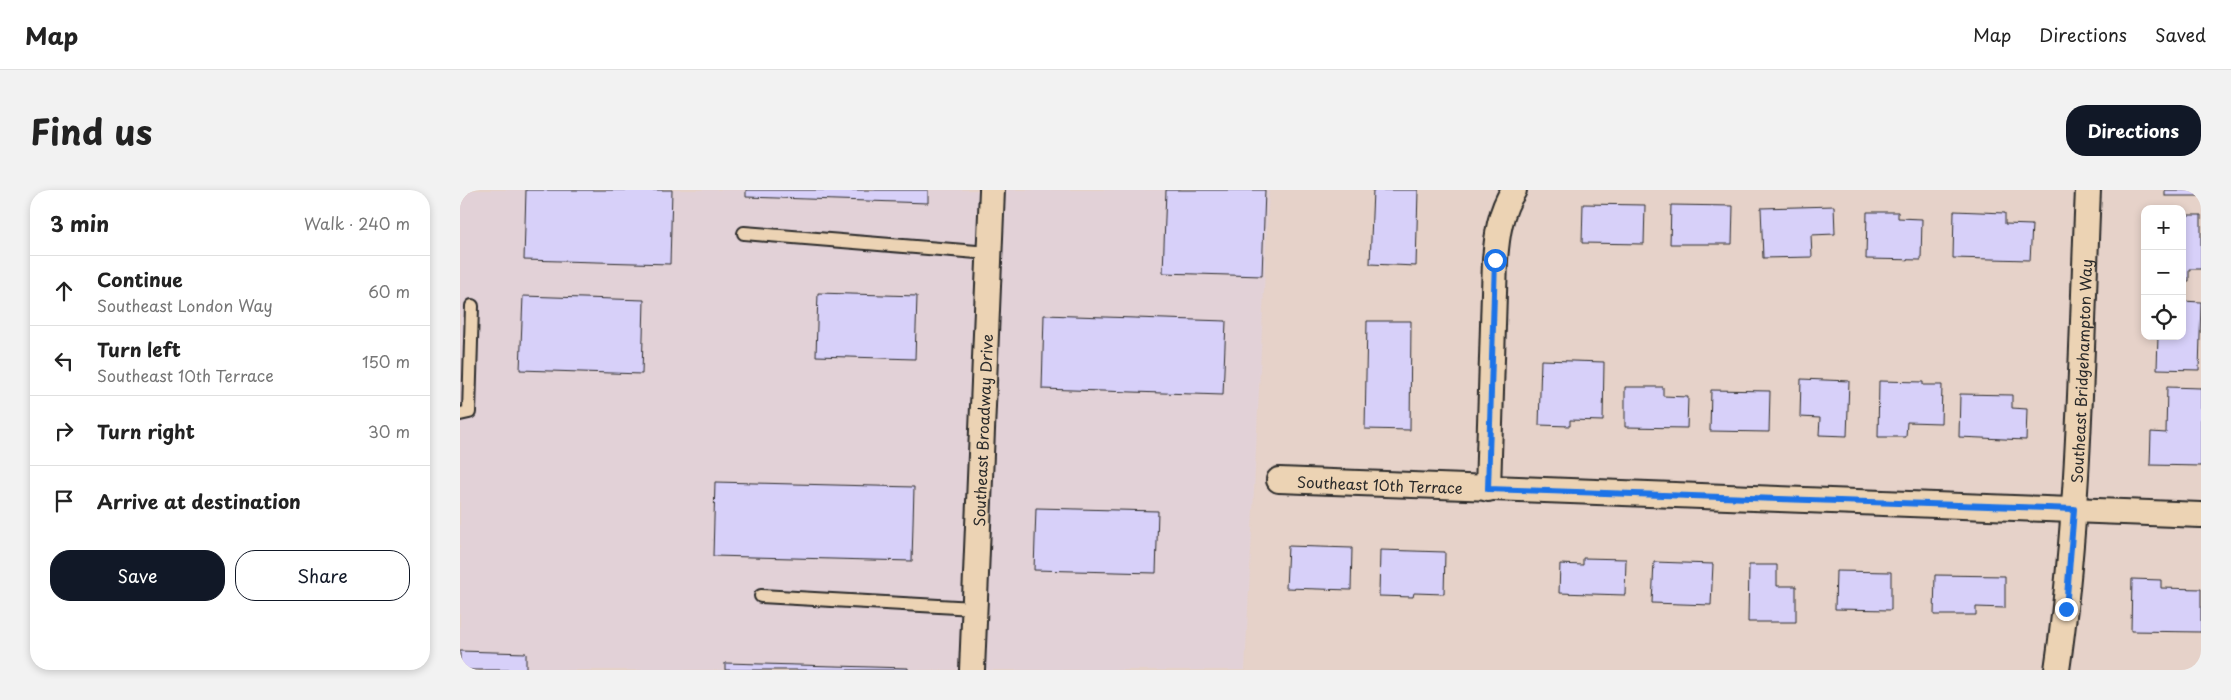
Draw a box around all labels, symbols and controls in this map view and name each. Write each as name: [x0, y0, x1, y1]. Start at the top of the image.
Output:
text: Map: [25, 17, 78, 53]
text: Map: [1973, 21, 2011, 48]
text: Directions: [2039, 21, 2127, 48]
text: Saved: [2155, 21, 2206, 48]
text: Find us: [30, 104, 152, 157]
button: Directions: [2066, 105, 2201, 156]
map controls: [2141, 205, 2186, 340]
button: +: [2141, 205, 2186, 250]
text: 3 min: [50, 207, 109, 239]
text: Walk · 240 m: [304, 211, 410, 235]
route start: [1484, 249, 1507, 272]
button: −: [2141, 250, 2186, 295]
street label: Southeast Bridgehampton Way: [2064, 259, 2097, 484]
text: Continue: [97, 265, 183, 293]
icon: ahead: [50, 277, 78, 305]
text: 60 m: [368, 279, 410, 303]
text: Southeast London Way: [97, 293, 273, 317]
button: locate: [2141, 295, 2186, 340]
street label: Southeast Broadway Drive: [966, 334, 997, 527]
text: Turn left: [97, 335, 181, 363]
icon: left: [50, 347, 78, 375]
text: 150 m: [362, 349, 410, 373]
text: Southeast 10th Terrace: [97, 363, 274, 387]
icon: right: [50, 417, 78, 445]
text: Turn right: [97, 417, 195, 445]
text: 30 m: [368, 419, 410, 443]
street label: Southeast 10th Terrace: [1297, 469, 1463, 498]
icon: arrive: [50, 487, 78, 515]
text: Arrive at destination: [97, 487, 301, 515]
button: Save: [50, 550, 225, 601]
button: Share: [235, 550, 410, 601]
route end: [2055, 598, 2078, 621]

